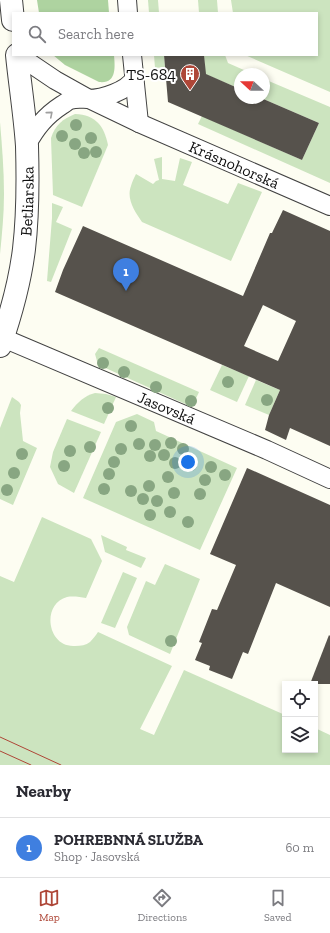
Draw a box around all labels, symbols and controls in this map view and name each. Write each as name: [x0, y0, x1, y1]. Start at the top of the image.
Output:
search box: [12, 12, 318, 56]
icon: search: [26, 23, 48, 45]
text: Search here: [58, 25, 134, 43]
building icon: TS-684: [179, 63, 201, 91]
place label: TS-684: [126, 65, 176, 84]
north arrow: [234, 68, 270, 104]
one-way arrow: [45, 111, 53, 118]
street label: Krásnohorská: [186, 137, 282, 192]
street label: Betliarska: [16, 166, 37, 237]
pin: 1: [113, 258, 139, 291]
street label: Jasovská: [135, 387, 199, 428]
your location: [178, 452, 198, 472]
map controls: [282, 681, 318, 753]
button: locate: [282, 681, 318, 717]
button: layers: [282, 717, 318, 753]
text: Nearby: [16, 781, 71, 801]
text: POHREBNNÁ SLUŽBA: [54, 831, 203, 849]
text: 1: [26, 840, 32, 855]
text: 60 m: [285, 840, 314, 855]
text: Shop · Jasovská: [54, 849, 140, 864]
tab: Map: [38, 887, 60, 924]
tab: Directions: [137, 887, 187, 924]
tab: Saved: [264, 887, 292, 924]

